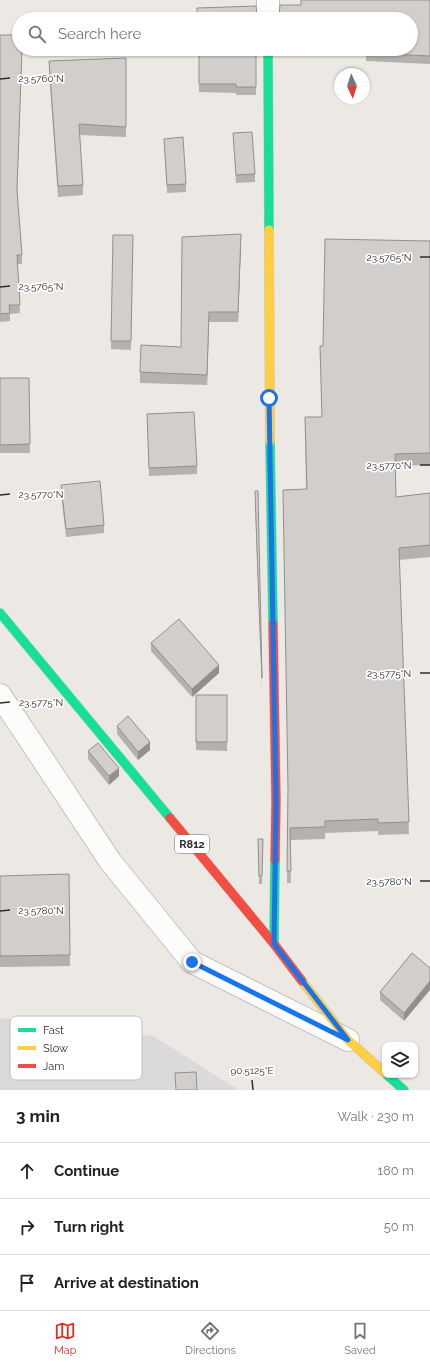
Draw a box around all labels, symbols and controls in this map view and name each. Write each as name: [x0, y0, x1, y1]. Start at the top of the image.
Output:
search box: [12, 12, 418, 56]
icon: search: [26, 23, 48, 45]
text: Search here: [58, 25, 141, 43]
north arrow: [334, 68, 370, 104]
text: 23.5760°N: [18, 73, 64, 84]
text: 23.5765°N: [366, 252, 412, 263]
text: 23.5765°N: [18, 281, 64, 292]
route start: [260, 389, 278, 407]
text: 23.5770°N: [367, 460, 411, 471]
text: 23.5770°N: [19, 489, 63, 500]
text: 23.5775°N: [367, 668, 411, 679]
text: 23.5775°N: [19, 697, 63, 708]
road number: R812: [175, 835, 209, 853]
text: 23.5780°N: [366, 876, 412, 887]
text: 23.5780°N: [18, 905, 64, 916]
route end: [183, 953, 201, 971]
legend: [10, 1016, 142, 1080]
text: Fast: [43, 1024, 64, 1037]
text: Slow: [43, 1042, 68, 1055]
map controls: [382, 1042, 418, 1078]
button: layers: [382, 1042, 418, 1078]
text: Jam: [43, 1060, 64, 1073]
text: 90.5125°E: [230, 1065, 274, 1076]
text: 3 min: [16, 1106, 60, 1126]
text: Walk · 230 m: [338, 1109, 414, 1124]
icon: ahead: [16, 1160, 38, 1182]
text: Continue: [54, 1162, 119, 1180]
text: 180 m: [378, 1163, 414, 1178]
icon: right: [16, 1216, 38, 1238]
text: Turn right: [54, 1218, 124, 1236]
text: 50 m: [384, 1219, 414, 1234]
icon: arrive: [16, 1272, 38, 1294]
text: Arrive at destination: [54, 1274, 199, 1292]
tab: Map: [54, 1320, 77, 1357]
tab: Directions: [185, 1320, 236, 1357]
tab: Saved: [344, 1320, 376, 1357]

